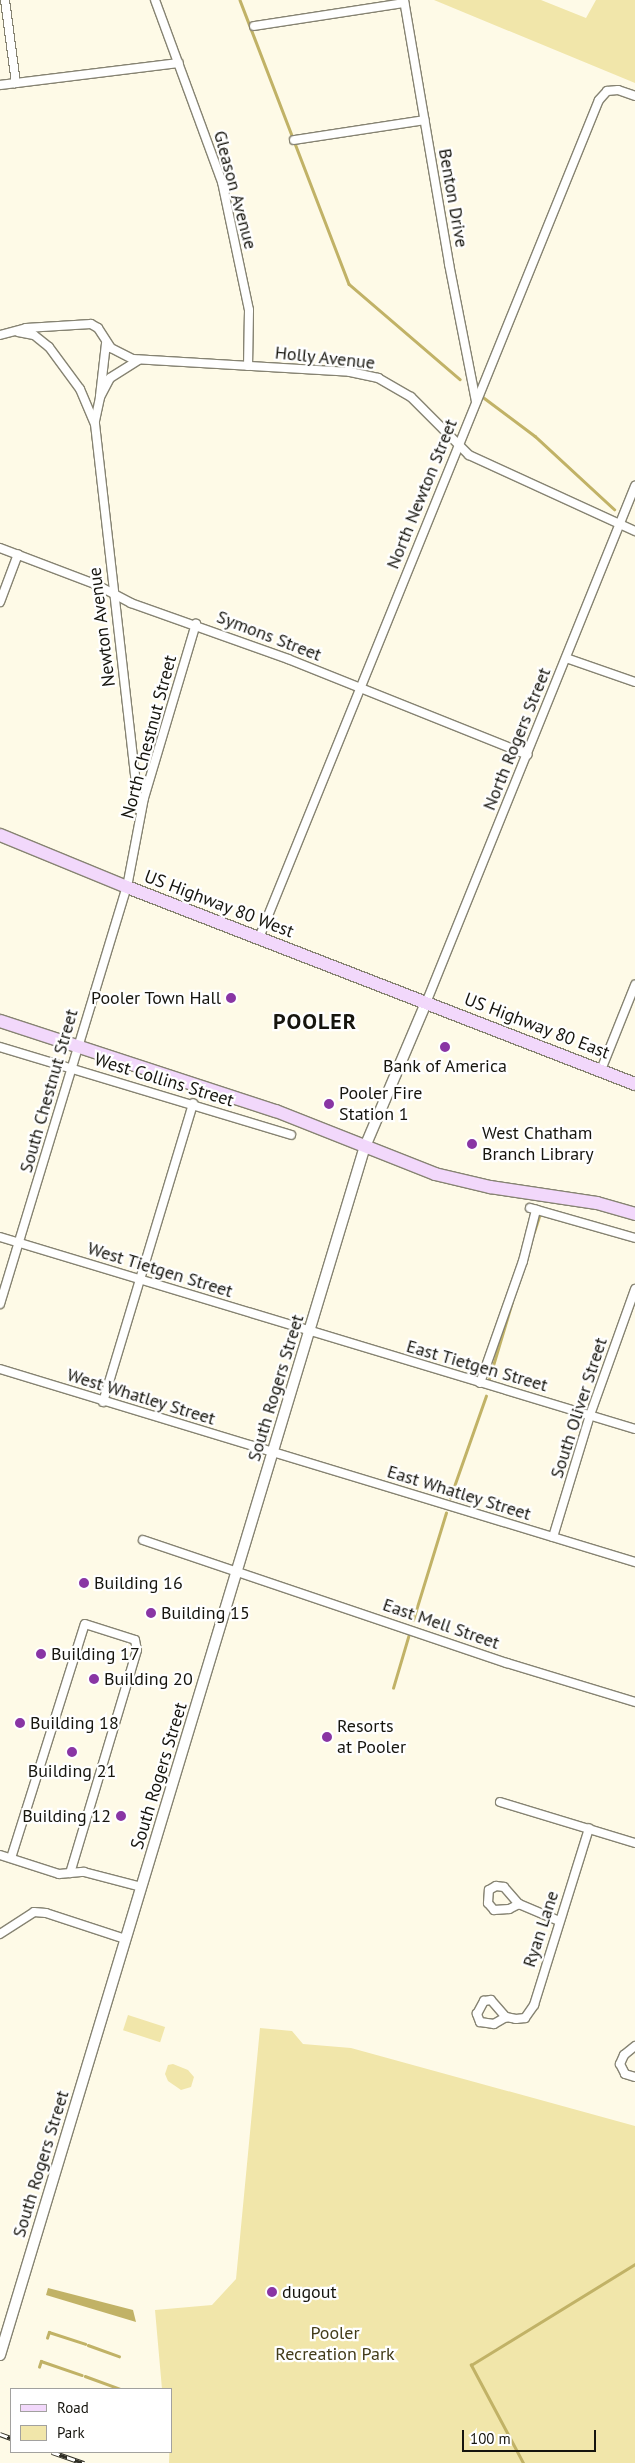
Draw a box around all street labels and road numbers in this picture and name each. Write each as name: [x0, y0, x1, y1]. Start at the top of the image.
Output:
street label: Gleason Avenue: [209, 128, 261, 252]
street label: Benton Drive: [434, 147, 472, 249]
street label: Holly Avenue: [273, 342, 377, 374]
street label: North Newton Street: [382, 416, 462, 572]
street label: Newton Avenue: [84, 566, 120, 688]
street label: Symons Street: [214, 606, 324, 666]
street label: North Chestnut Street: [117, 653, 181, 821]
street label: North Rogers Street: [479, 665, 555, 813]
street label: US Highway 80 West: [141, 865, 297, 943]
street label: US Highway 80 East: [461, 988, 613, 1064]
street label: South Chestnut Street: [15, 1007, 83, 1175]
street label: West Collins Street: [92, 1049, 236, 1111]
street label: West Tietgen Street: [85, 1238, 235, 1302]
street label: South Rogers Street: [243, 1312, 309, 1464]
street label: East Tietgen Street: [404, 1335, 550, 1397]
street label: South Oliver Street: [546, 1335, 612, 1481]
street label: West Whatley Street: [64, 1364, 218, 1430]
street label: East Whatley Street: [384, 1461, 534, 1525]
street label: East Mell Street: [380, 1594, 502, 1654]
street label: South Rogers Street: [126, 1700, 192, 1852]
street label: Ryan Lane: [519, 1888, 563, 1970]
street label: South Rogers Street: [8, 2088, 74, 2240]

